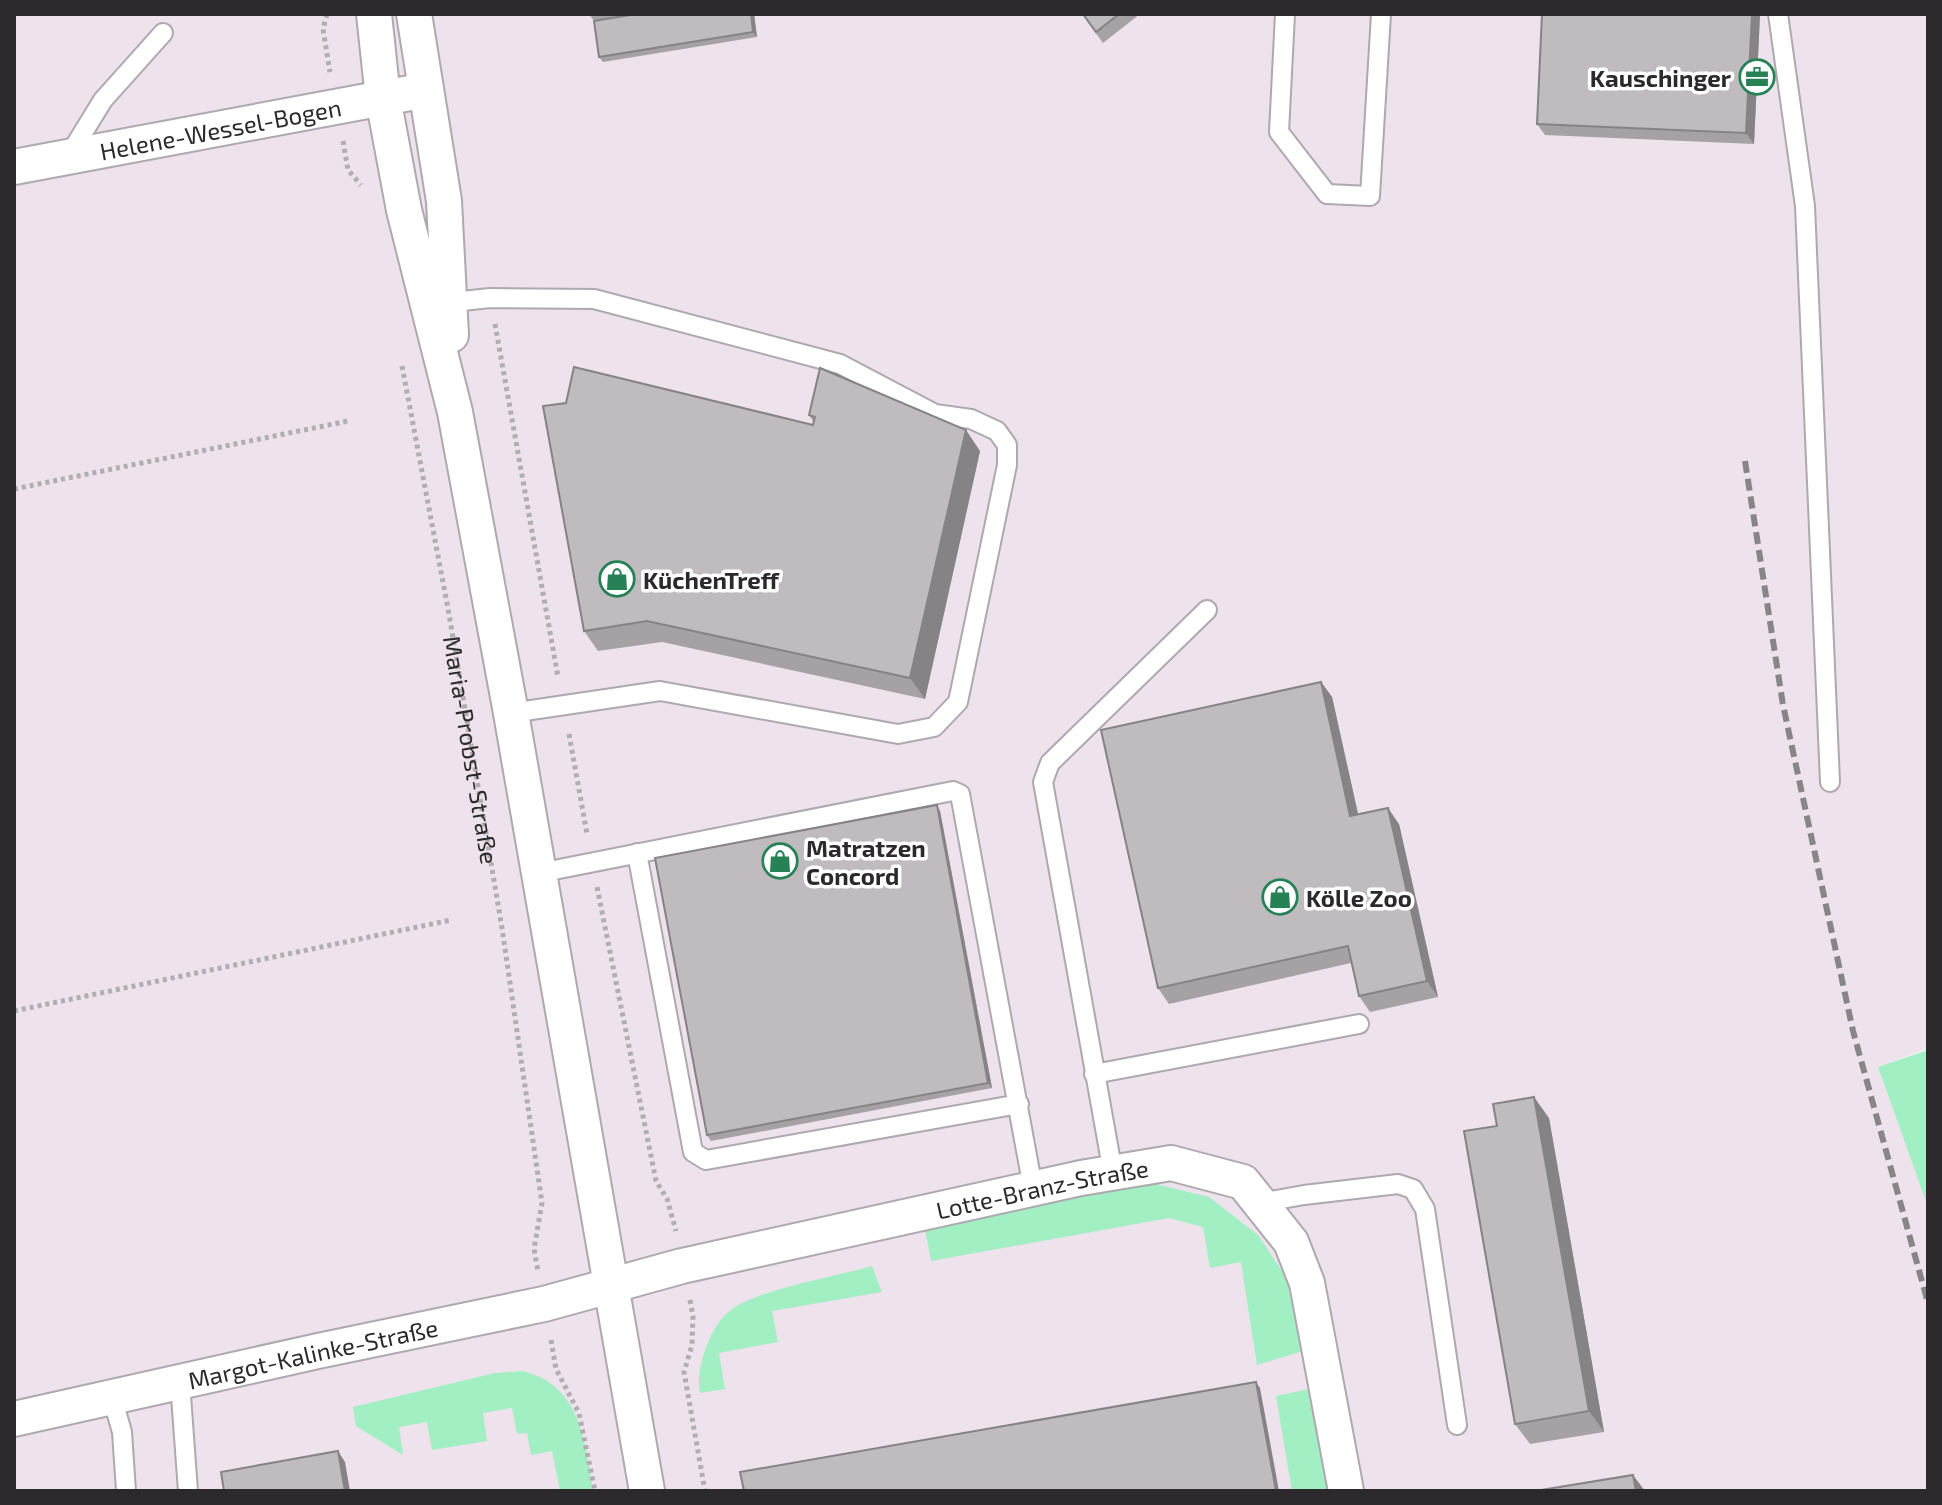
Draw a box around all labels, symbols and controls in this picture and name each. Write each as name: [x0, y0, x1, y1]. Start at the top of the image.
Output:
office icon: Kauschinger: [1738, 58, 1776, 96]
place label: Kauschinger: [1590, 63, 1732, 92]
street label: Helene-Wessel-Bogen: [97, 92, 344, 165]
shop icon: KüchenTreff: [598, 560, 636, 598]
place label: KüchenTreff: [643, 565, 780, 594]
street label: Maria-Probst-Straße: [438, 633, 505, 866]
place label: Matratzen Concord: [806, 833, 926, 890]
shop icon: Matratzen Concord: [761, 842, 799, 880]
shop icon: Kölle Zoo: [1261, 878, 1299, 916]
place label: Kölle Zoo: [1306, 883, 1412, 912]
street label: Lotte-Branz-Straße: [933, 1153, 1151, 1224]
street label: Margot-Kalinke-Straße: [185, 1312, 440, 1394]

